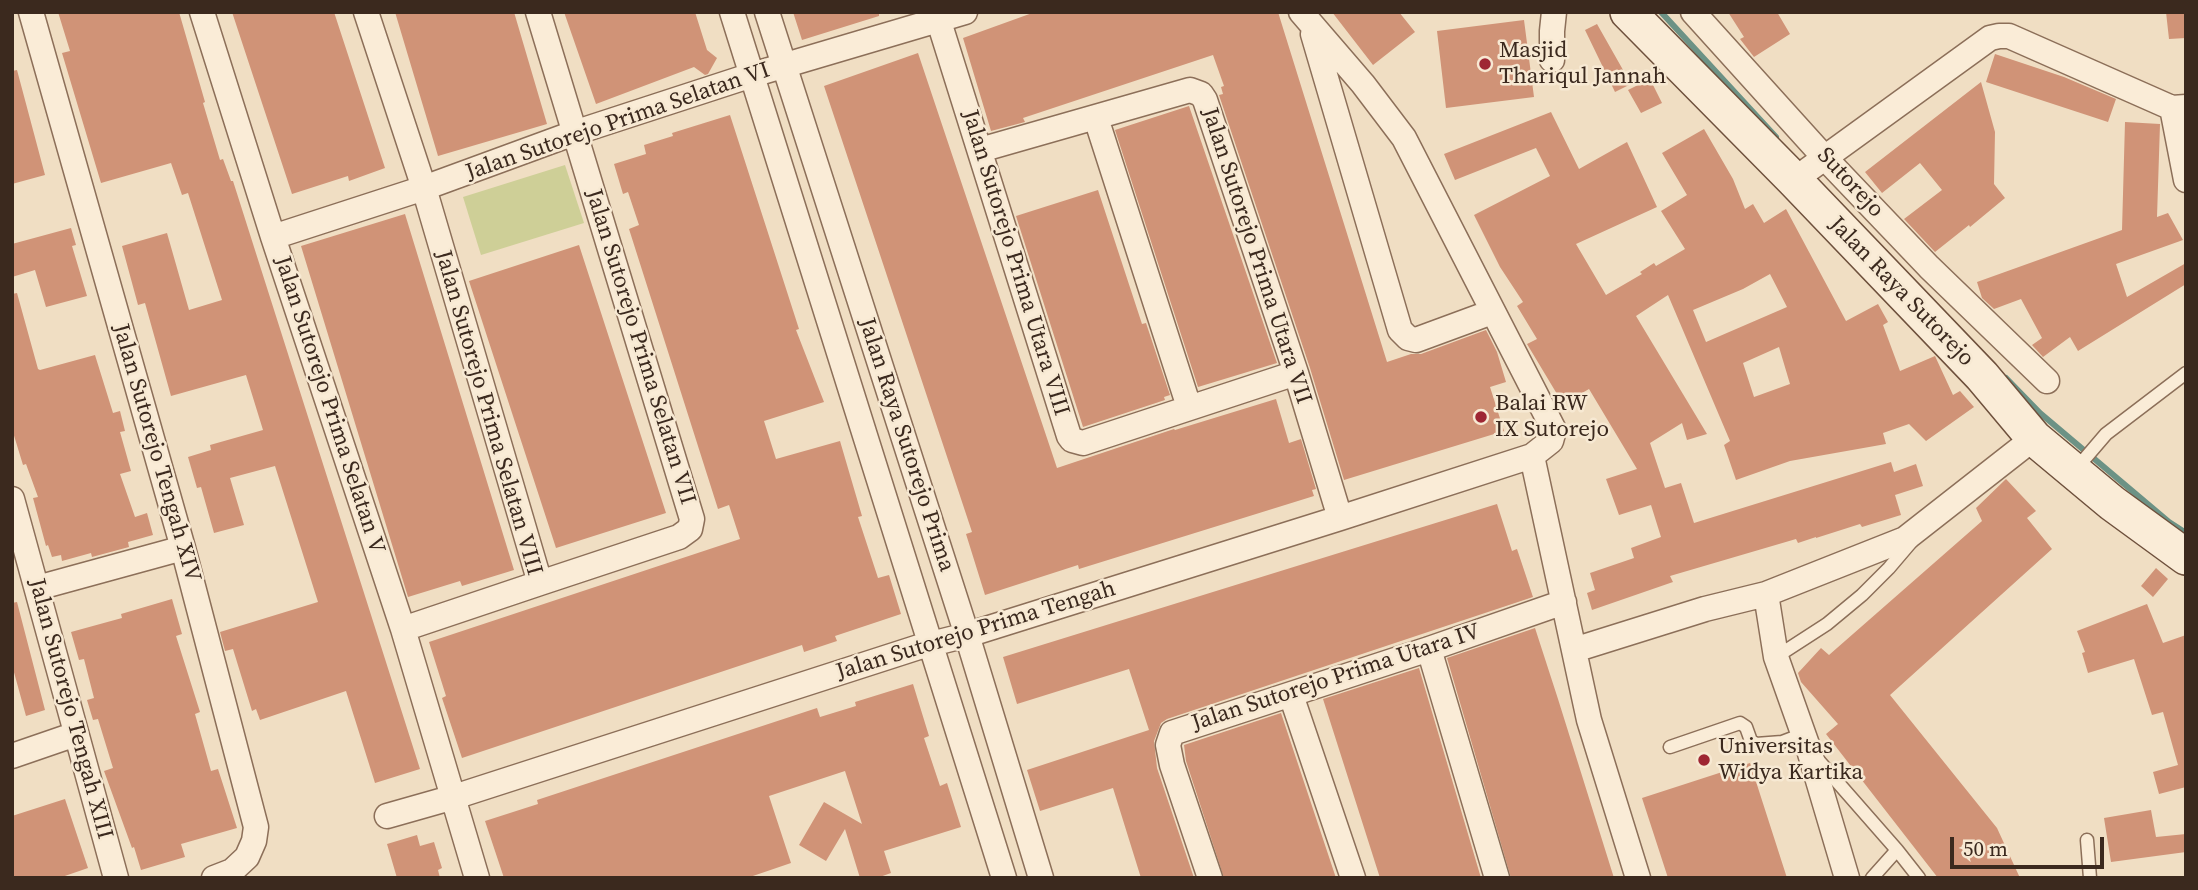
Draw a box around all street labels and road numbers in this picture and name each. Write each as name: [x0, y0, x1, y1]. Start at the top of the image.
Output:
street label: Jalan Sutorejo Prima Selatan VI: [462, 57, 774, 187]
street label: Jalan Sutorejo Prima Utara VII: [1195, 104, 1317, 408]
street label: Jalan Sutorejo Prima Utara VIII: [955, 107, 1075, 419]
street label: Sutorejo: [1811, 142, 1889, 224]
street label: Jalan Sutorejo Prima Selatan VII: [579, 186, 701, 508]
street label: Jalan Raya Sutorejo: [1822, 211, 1980, 373]
street label: Jalan Sutorejo Prima Selatan VIII: [428, 247, 548, 579]
street label: Jalan Sutorejo Prima Selatan V: [268, 253, 390, 557]
street label: Jalan Raya Sutorejo Prima: [852, 315, 960, 575]
street label: Jalan Sutorejo Tengah XIV: [106, 321, 206, 585]
street label: Jalan Sutorejo Prima Tengah: [833, 575, 1119, 687]
street label: Jalan Sutorejo Tengah XIII: [22, 576, 118, 842]
street label: Jalan Sutorejo Prima Utara IV: [1188, 618, 1484, 738]

